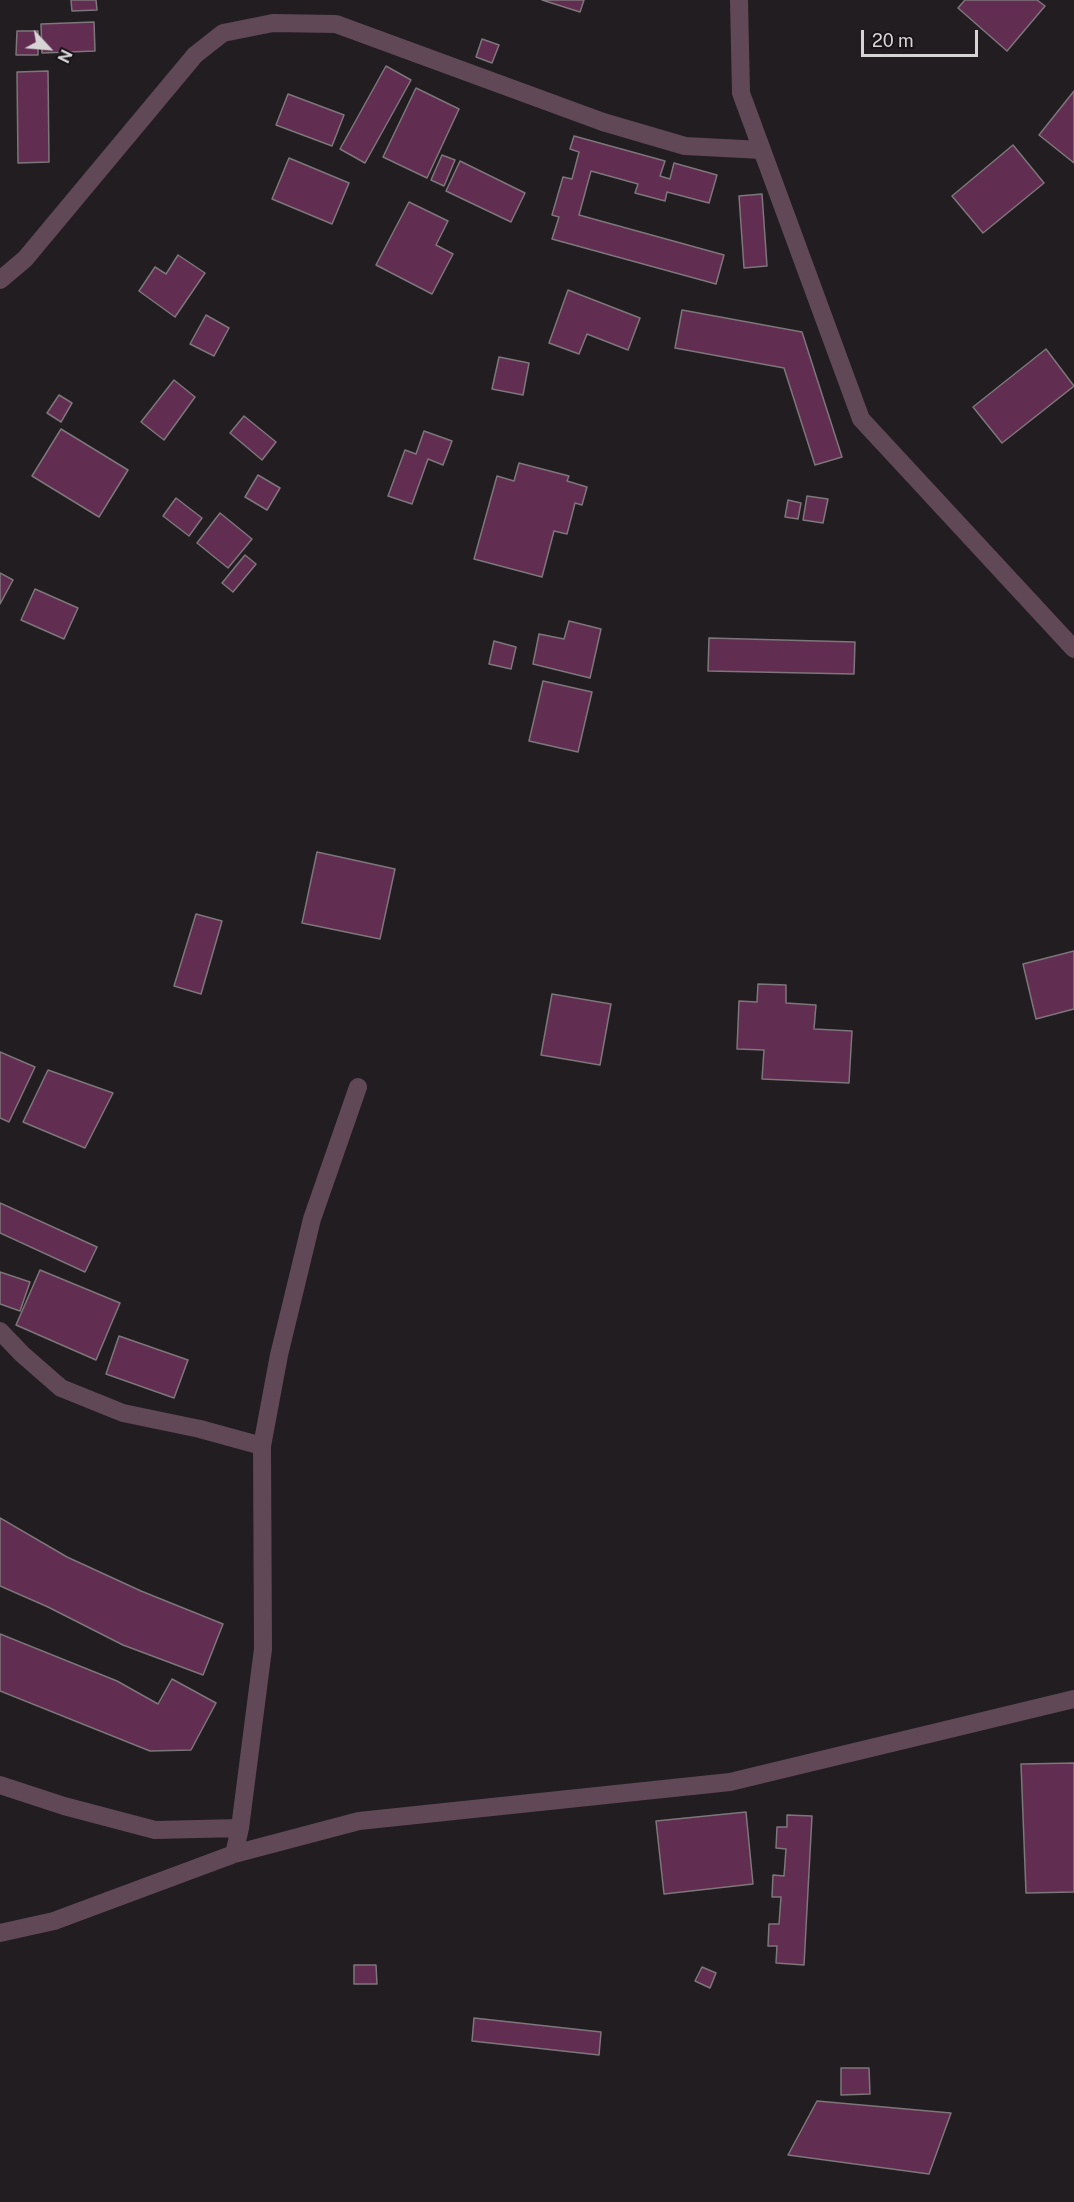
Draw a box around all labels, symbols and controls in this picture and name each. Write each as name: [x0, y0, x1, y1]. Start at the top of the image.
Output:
north arrow: [18, 18, 78, 78]
scale bar: [864, 18, 981, 56]
text: 20 m: [872, 30, 914, 51]
text: N: [53, 46, 76, 66]

